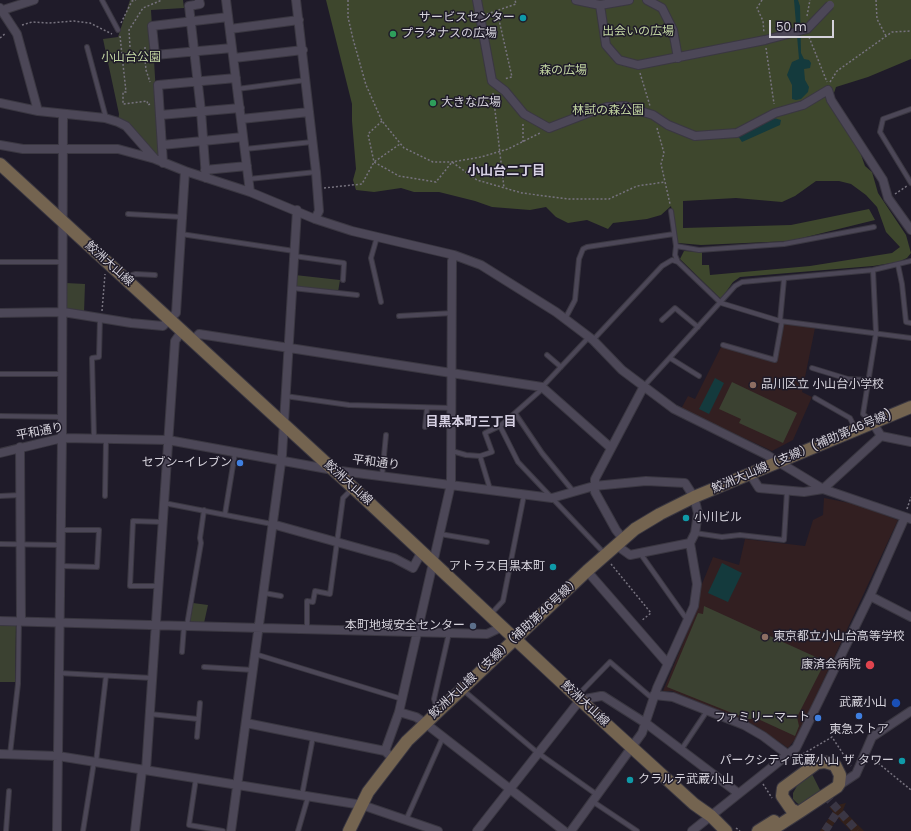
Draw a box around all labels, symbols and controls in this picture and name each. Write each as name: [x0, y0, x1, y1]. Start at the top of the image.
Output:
place label: サービスセンター: [419, 11, 515, 25]
scale bar: [771, 12, 836, 38]
marker: サービスセンター: [518, 13, 528, 23]
text: 50 m: [776, 18, 807, 35]
park label: 出会いの広場: [602, 25, 674, 39]
place label: プラタナスの広場: [401, 27, 497, 41]
marker: プラタナスの広場: [388, 29, 398, 39]
park label: 小山台公園: [101, 51, 161, 65]
park label: 森の広場: [539, 64, 587, 78]
place label: 大きな広場: [441, 96, 501, 110]
marker: 大きな広場: [428, 98, 438, 108]
park label: 林試の森公園: [572, 104, 644, 118]
district label: 小山台二丁目: [467, 164, 545, 180]
street label: 鮫洲大山線: [82, 239, 136, 289]
place label: 品川区立 小山台小学校: [761, 378, 884, 392]
marker: 品川区立 小山台小学校: [748, 380, 758, 390]
street label: 鮫洲大山線（支線）(補助第46号線): [710, 407, 894, 497]
district label: 目黒本町三丁目: [426, 415, 516, 431]
street label: 平和通り: [15, 420, 65, 444]
street label: 平和通り: [351, 453, 401, 473]
place label: セブン-イレブン: [141, 456, 232, 470]
marker: セブン-イレブン: [235, 458, 245, 468]
street label: 鮫洲大山線: [321, 458, 375, 508]
place label: 小川ビル: [694, 511, 742, 525]
marker: 小川ビル: [681, 513, 691, 523]
place label: アトラス目黒本町: [449, 560, 545, 574]
marker: アトラス目黒本町: [548, 562, 558, 572]
street label: 鮫洲大山線（支線）（補助第46号線）: [427, 574, 583, 722]
place label: 本町地域安全センター: [345, 619, 465, 633]
marker: 本町地域安全センター: [468, 621, 478, 631]
place label: 東京都立小山台高等学校: [773, 630, 905, 644]
marker: 東京都立小山台高等学校: [760, 632, 770, 642]
place label: 康済会病院: [801, 658, 861, 672]
marker: 康済会病院: [864, 659, 876, 671]
street label: 鮫洲大山線: [558, 678, 612, 730]
place label: 武蔵小山: [839, 696, 887, 710]
marker: 武蔵小山: [890, 697, 902, 709]
place label: ファミリーマート: [714, 711, 810, 725]
marker: 東急ストア: [854, 711, 864, 721]
marker: ファミリーマート: [813, 713, 823, 723]
place label: 東急ストア: [829, 723, 889, 737]
place label: パークシティ武蔵小山 ザ タワー: [720, 754, 894, 768]
marker: パークシティ武蔵小山 ザ タワー: [897, 756, 907, 766]
place label: クラルテ武蔵小山: [638, 773, 734, 787]
marker: クラルテ武蔵小山: [625, 775, 635, 785]

